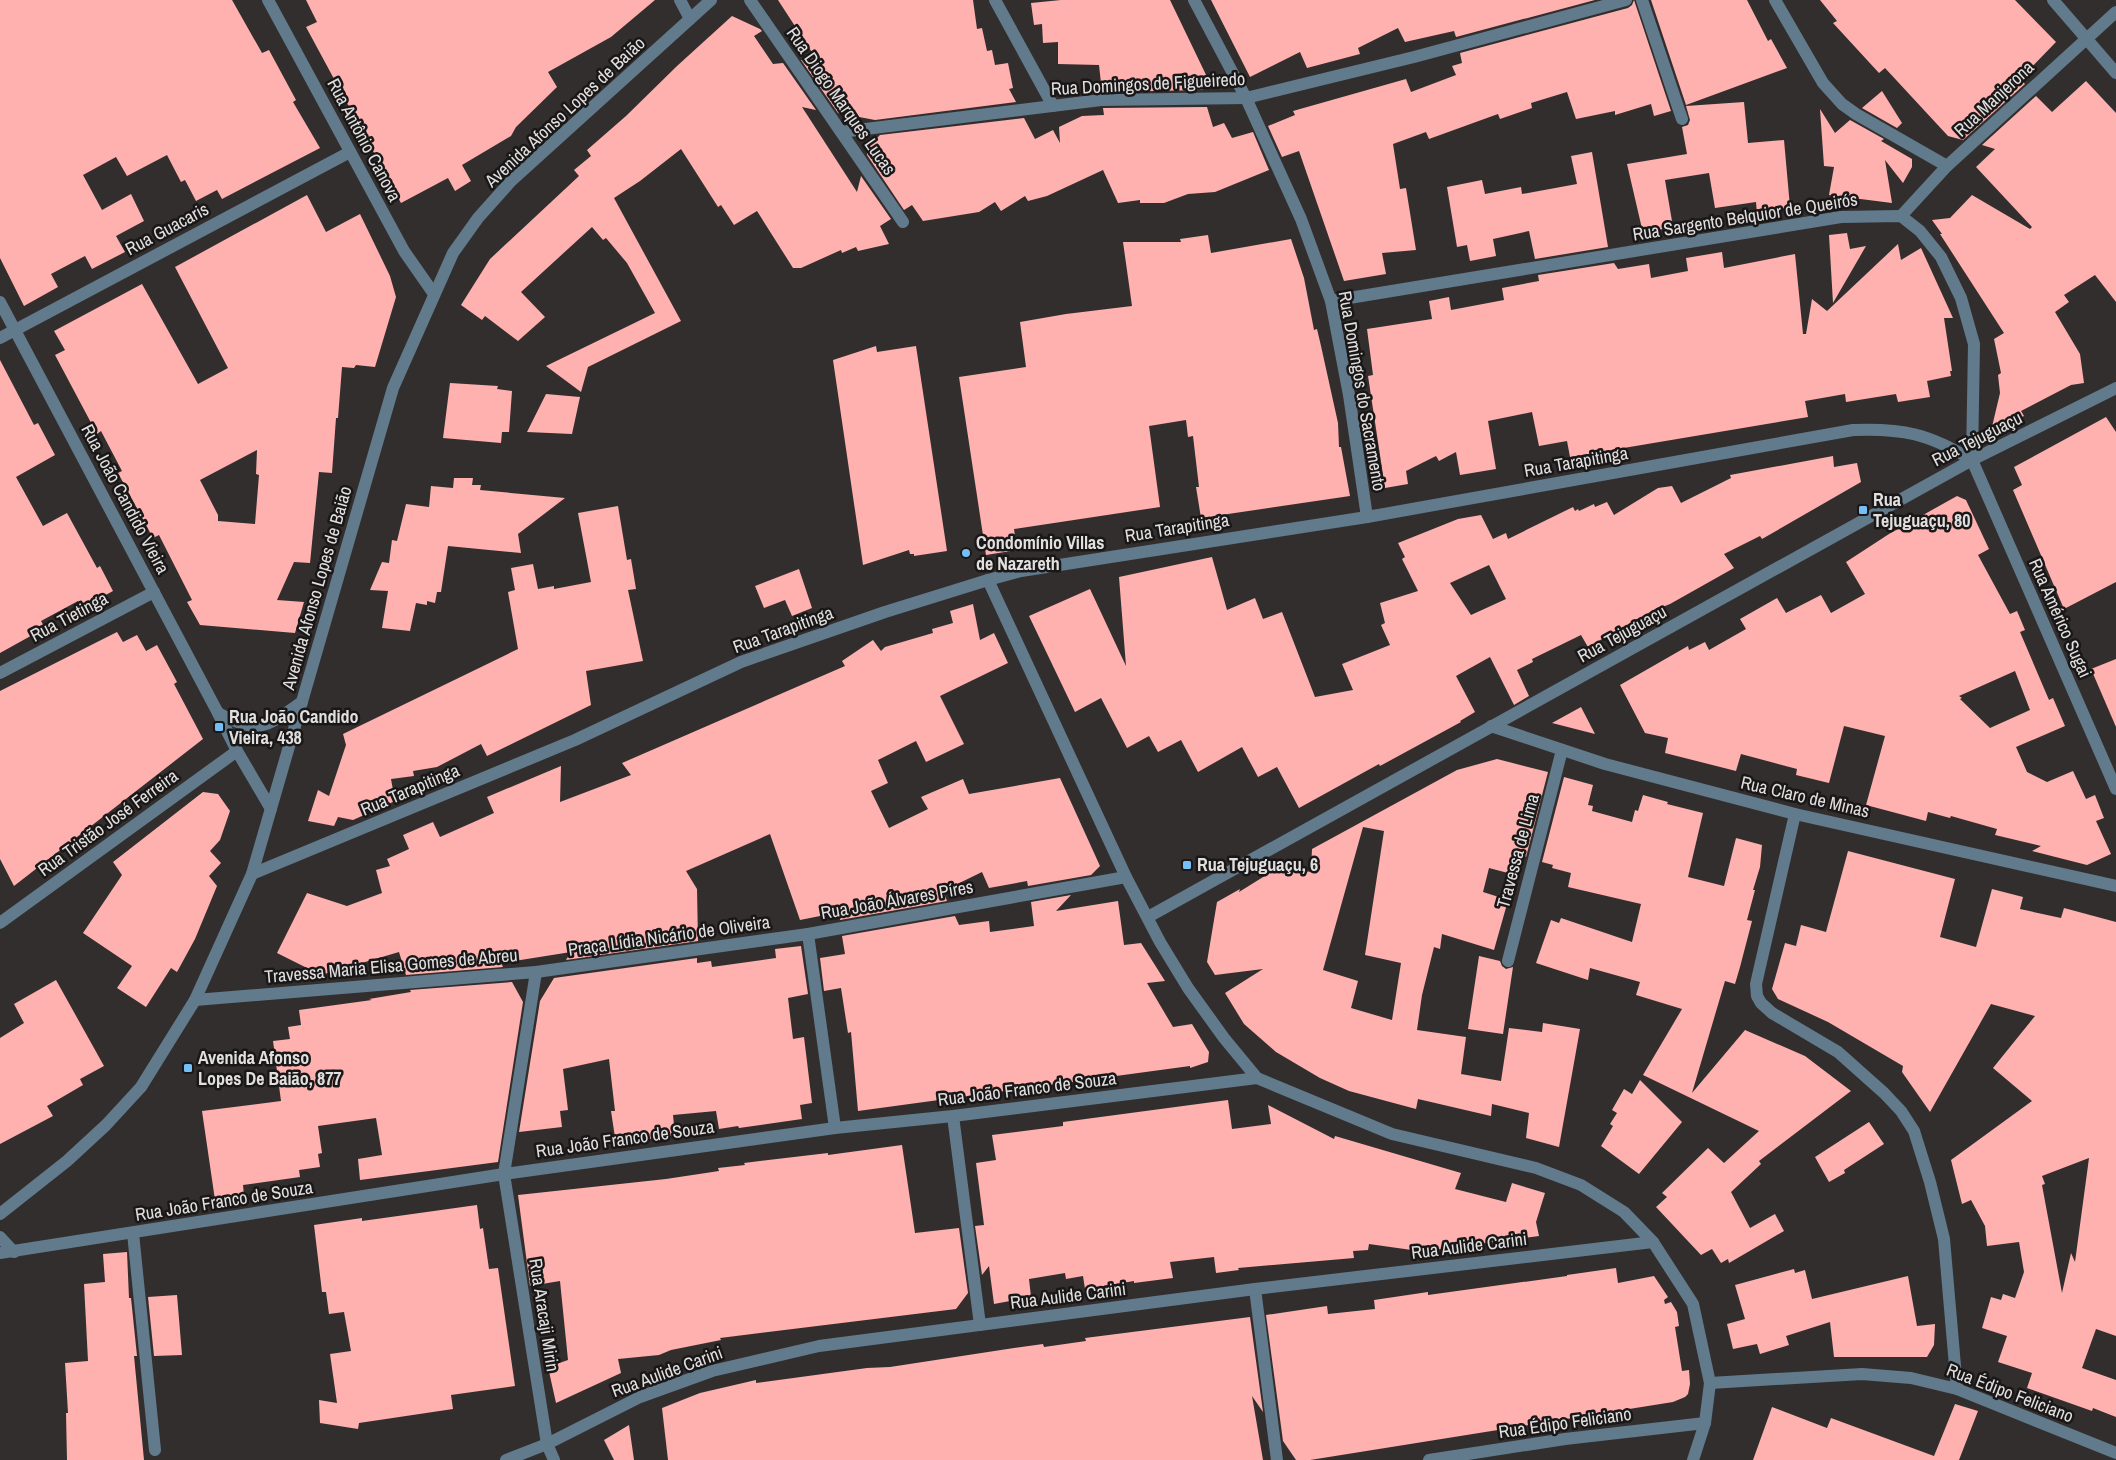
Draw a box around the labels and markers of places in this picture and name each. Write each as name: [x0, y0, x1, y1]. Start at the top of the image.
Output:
place label: Rua Tejuguaçu, 80: [1873, 487, 1970, 533]
marker: Rua Tejuguaçu, 80: [1857, 504, 1869, 516]
place label: Condomínio Villas de Nazareth: [976, 530, 1105, 576]
marker: Condomínio Villas de Nazareth: [960, 547, 972, 559]
place label: Rua João Candido Vieira, 438: [229, 704, 359, 750]
marker: Rua João Candido Vieira, 438: [213, 721, 225, 733]
place label: Rua Tejuguaçu, 6: [1197, 852, 1318, 877]
marker: Rua Tejuguaçu, 6: [1181, 859, 1193, 871]
place label: Avenida Afonso Lopes De Baião, 877: [198, 1045, 342, 1091]
marker: Avenida Afonso Lopes De Baião, 877: [182, 1062, 194, 1074]

